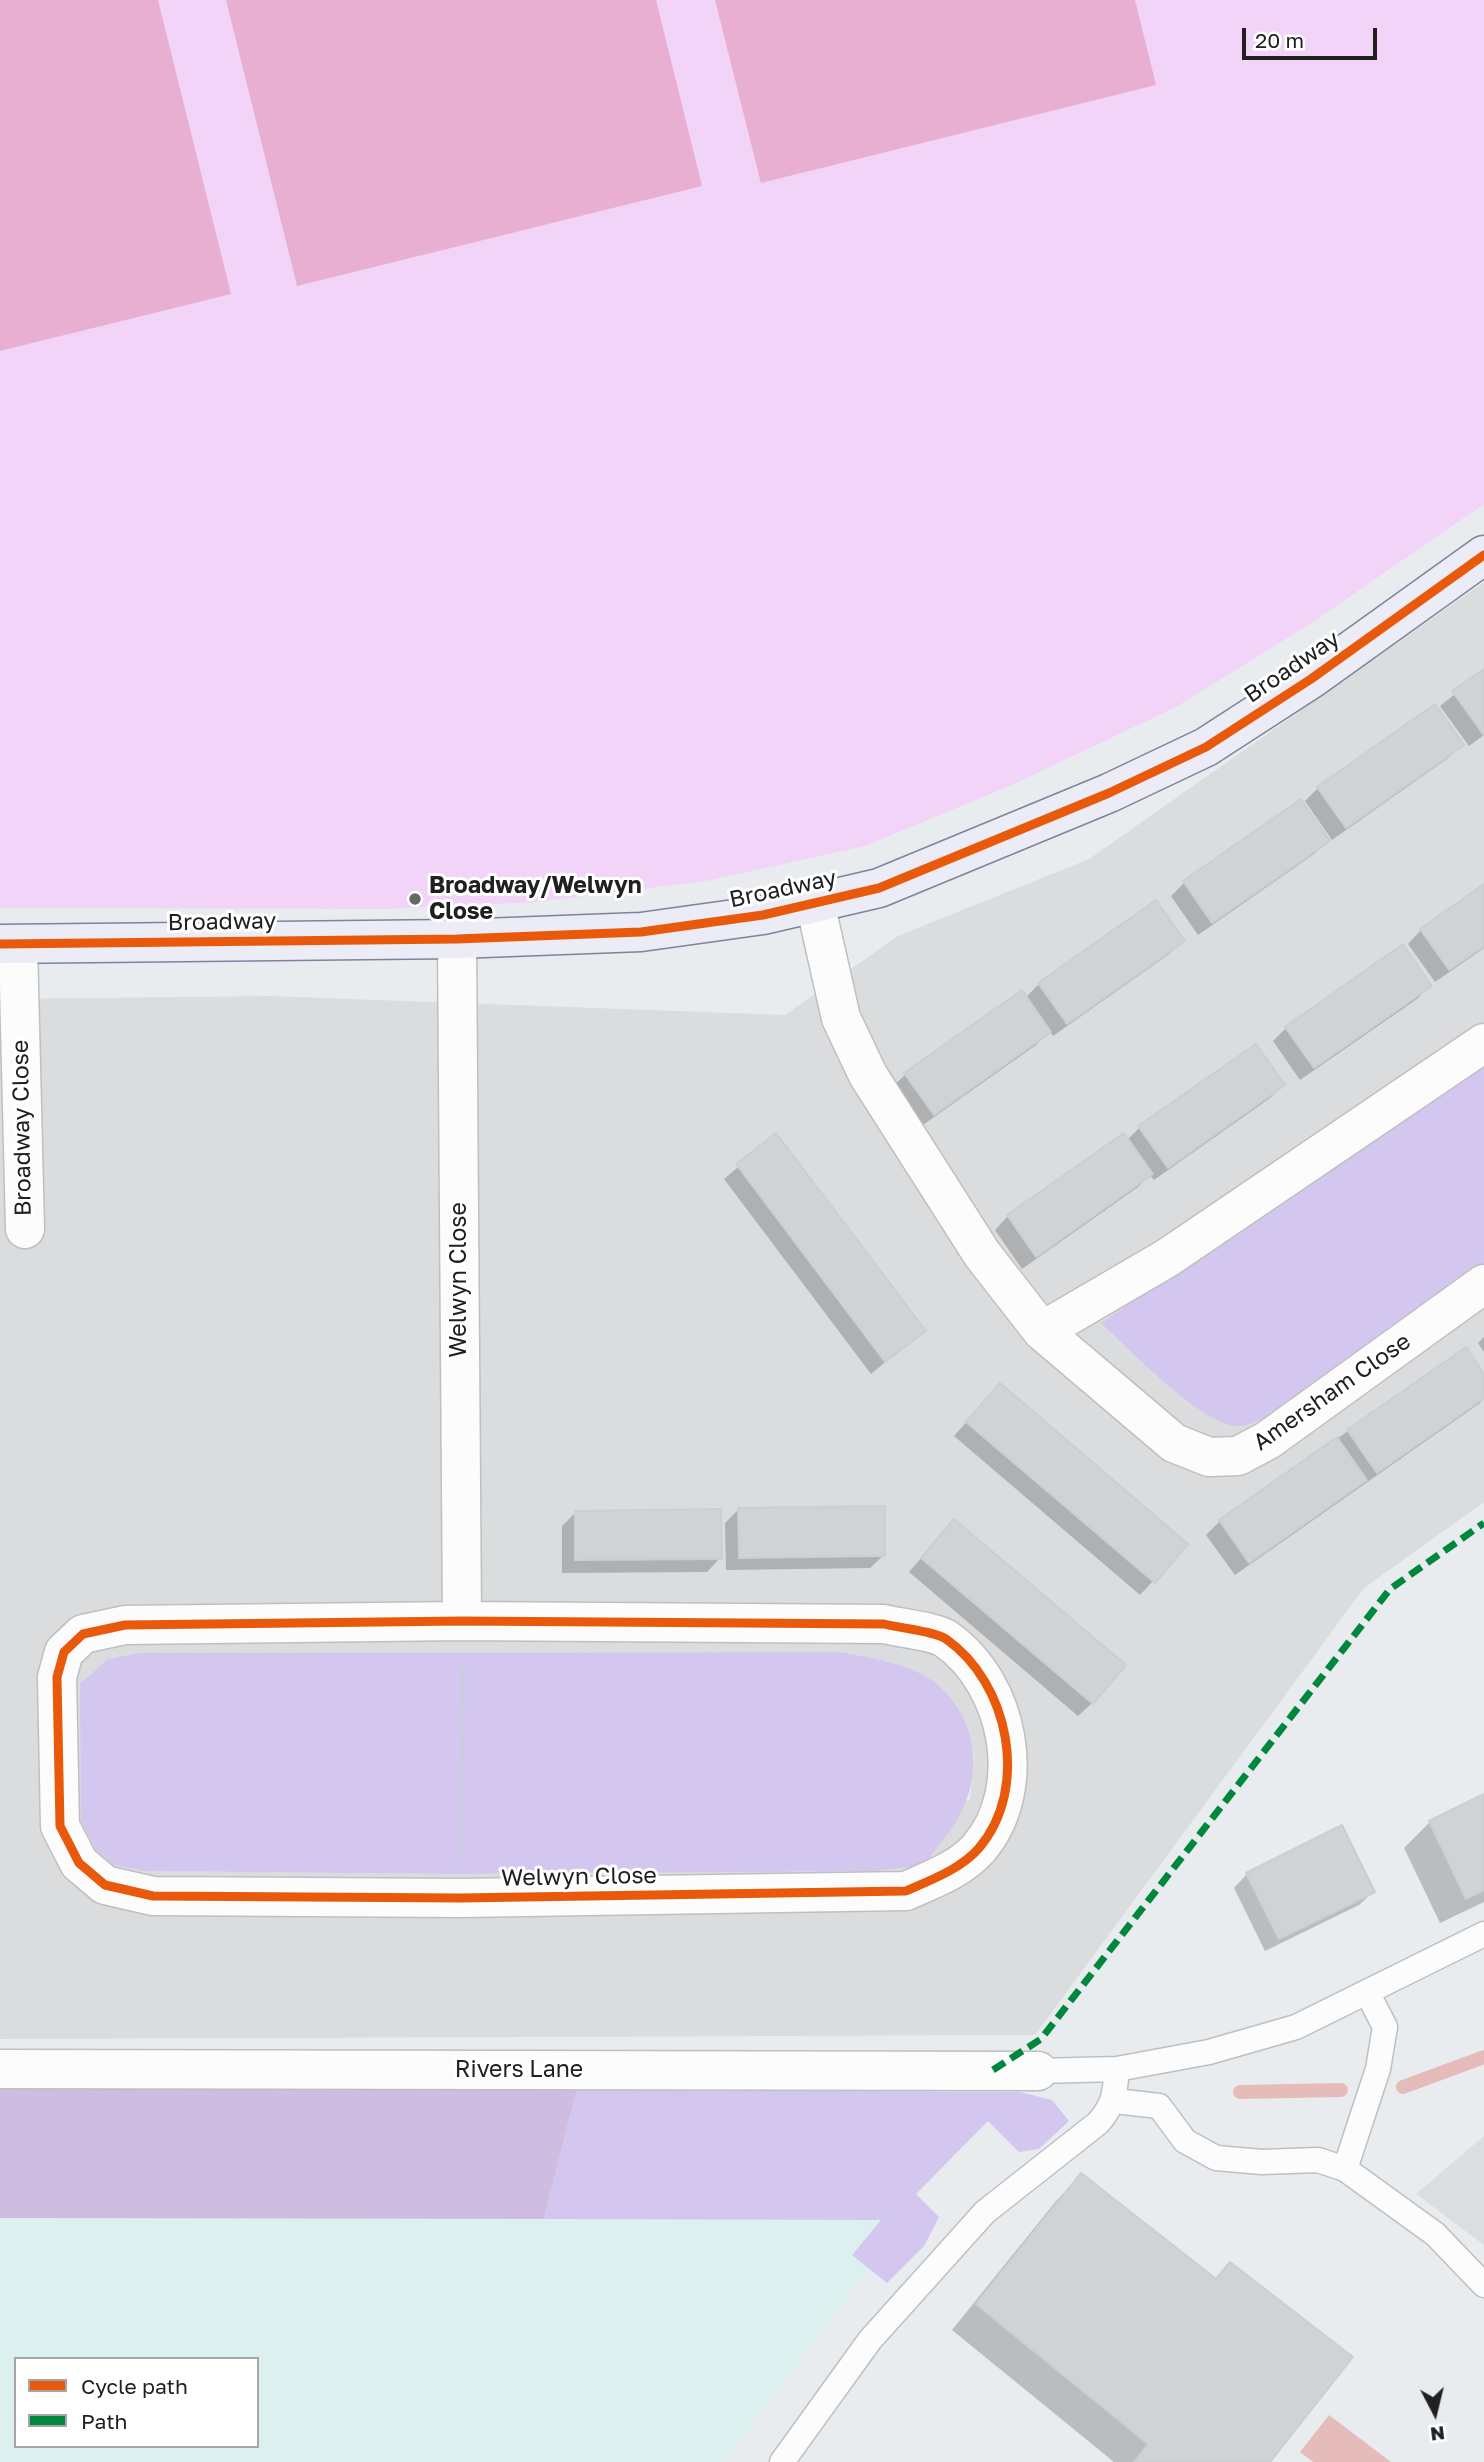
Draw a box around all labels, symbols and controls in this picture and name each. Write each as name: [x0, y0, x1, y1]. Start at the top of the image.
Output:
scale bar: [1246, 14, 1381, 58]
text: 20 m: [1255, 27, 1304, 53]
street label: Broadway: [1239, 625, 1345, 709]
street label: Broadway: [727, 864, 839, 914]
place label: Broadway/Welwyn Close: [429, 872, 642, 926]
marker: Broadway/Welwyn Close: [407, 891, 423, 907]
street label: Broadway: [167, 907, 277, 937]
street label: Broadway Close: [7, 1040, 37, 1216]
street label: Welwyn Close: [445, 1202, 473, 1358]
street label: Amersham Close: [1248, 1327, 1416, 1457]
street label: Welwyn Close: [501, 1862, 657, 1892]
street label: Rivers Lane: [455, 2056, 583, 2084]
legend: [14, 2357, 259, 2448]
text: Cycle path: [81, 2373, 188, 2399]
north arrow: [1400, 2378, 1470, 2448]
text: Path: [81, 2408, 128, 2434]
text: N: [1429, 2422, 1446, 2447]

